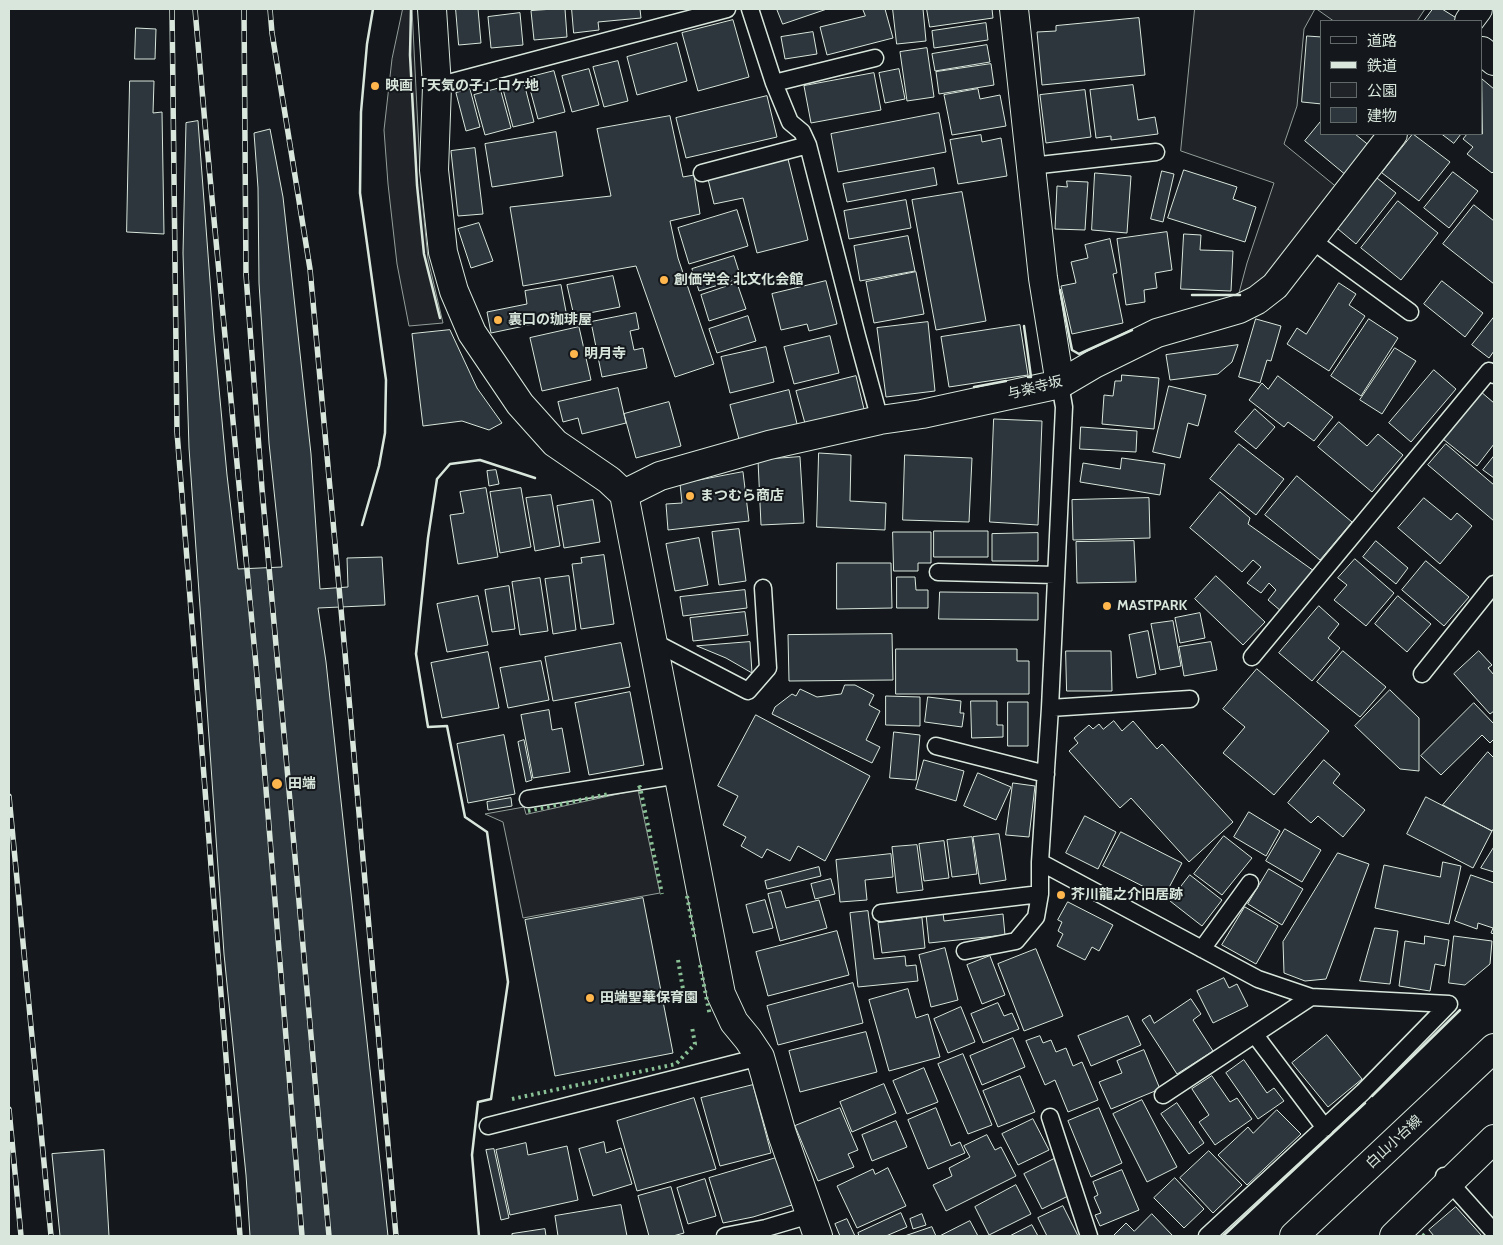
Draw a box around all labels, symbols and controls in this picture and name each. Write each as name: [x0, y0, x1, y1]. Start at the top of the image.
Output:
legend: [1320, 20, 1483, 135]
text: 道路: [1367, 32, 1397, 50]
text: 鉄道: [1367, 57, 1397, 75]
place label: 映画「天気の子」ロケ地: [385, 78, 539, 94]
marker: 映画「天気の子」ロケ地: [369, 80, 381, 92]
text: 公園: [1367, 82, 1397, 100]
text: 建物: [1367, 107, 1397, 125]
place label: 創価学会 北文化会館: [674, 272, 803, 288]
marker: 創価学会 北文化会館: [658, 274, 670, 286]
place label: 裏口の珈琲屋: [508, 312, 592, 328]
marker: 裏口の珈琲屋: [492, 314, 504, 326]
place label: 明月寺: [584, 346, 626, 362]
marker: 明月寺: [568, 348, 580, 360]
street label: 与楽寺坂: [1006, 373, 1064, 403]
place label: まつむら商店: [700, 488, 784, 504]
marker: まつむら商店: [684, 490, 696, 502]
place label: MASTPARK: [1117, 598, 1187, 614]
marker: MASTPARK: [1101, 600, 1113, 612]
place label: 田端: [288, 776, 316, 792]
marker: 田端: [270, 777, 284, 791]
place label: 芥川龍之介旧居跡: [1071, 887, 1183, 903]
marker: 芥川龍之介旧居跡: [1055, 889, 1067, 901]
place label: 田端聖華保育園: [600, 990, 698, 1006]
marker: 田端聖華保育園: [584, 992, 596, 1004]
street label: 白山小台線: [1363, 1112, 1425, 1172]

